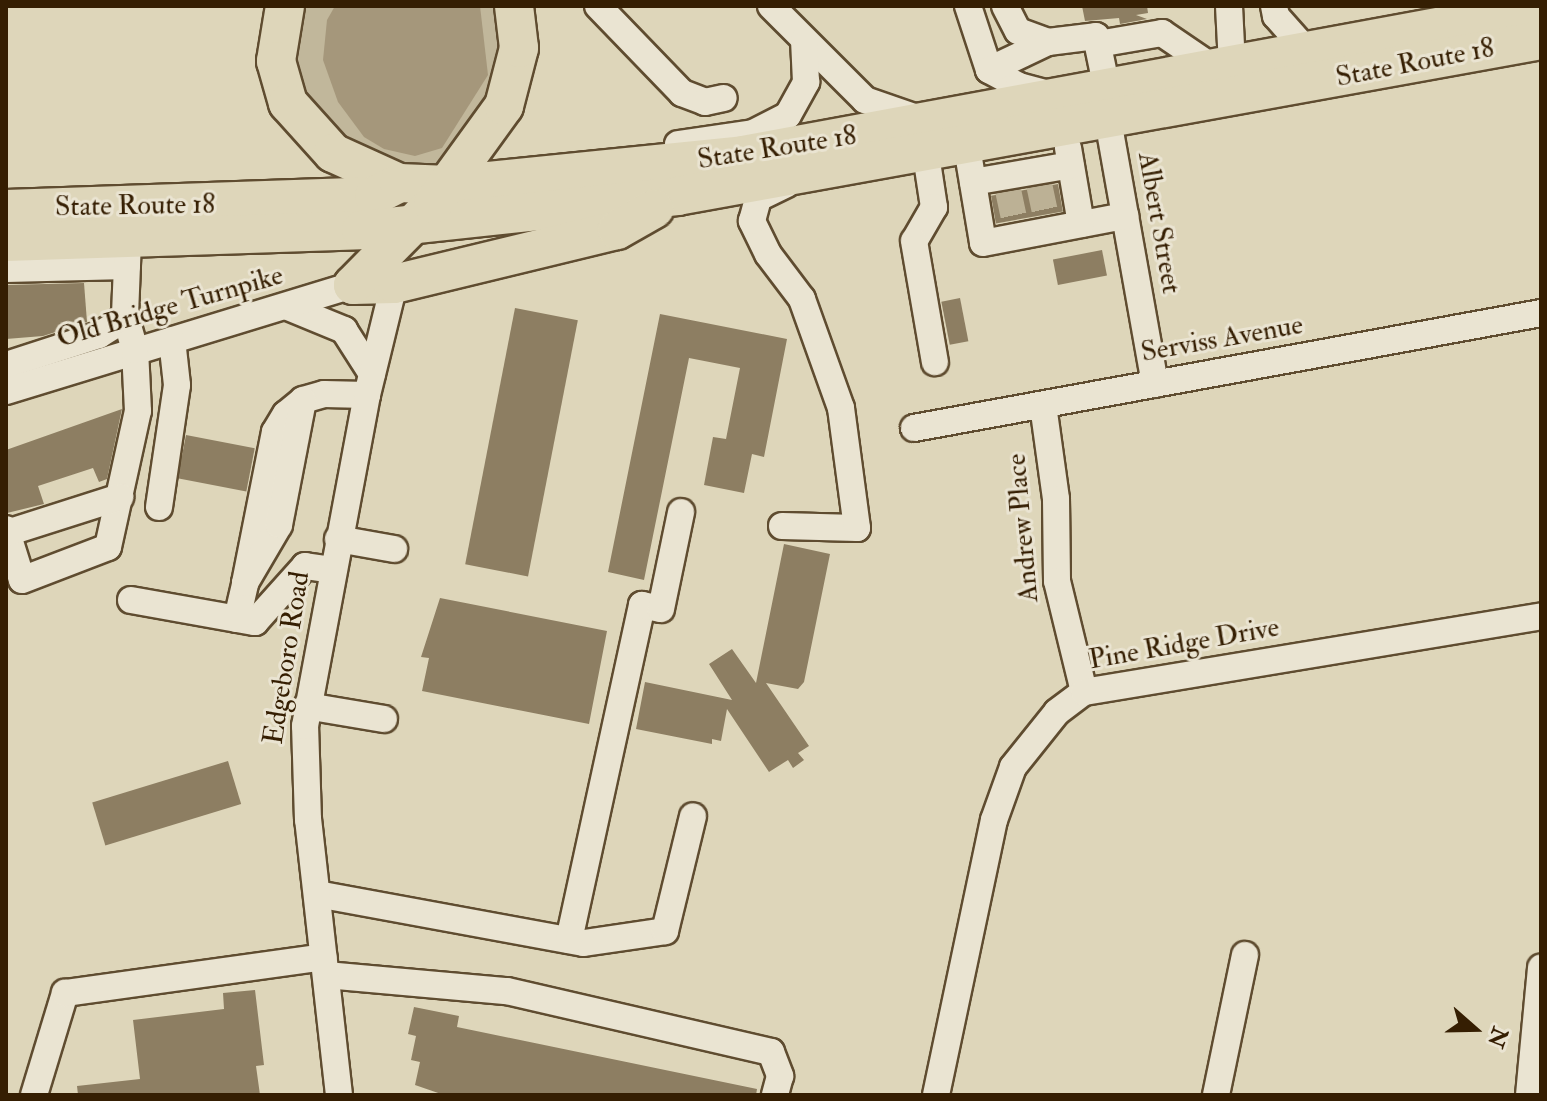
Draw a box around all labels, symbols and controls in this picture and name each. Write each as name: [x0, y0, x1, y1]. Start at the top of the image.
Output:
street label: State Route 18: [1333, 31, 1497, 95]
street label: State Route 18: [695, 119, 859, 177]
street label: Albert Street: [1130, 150, 1188, 296]
street label: State Route 18: [55, 188, 215, 224]
street label: Old Bridge Turnpike: [53, 259, 287, 355]
street label: Serviss Avenue: [1138, 308, 1306, 370]
street label: Andrew Place: [1000, 452, 1046, 604]
street label: Edgeboro Road: [257, 569, 317, 747]
street label: Pine Ridge Drive: [1086, 611, 1282, 677]
north arrow: [1435, 989, 1515, 1069]
text: N: [1481, 1023, 1514, 1051]

